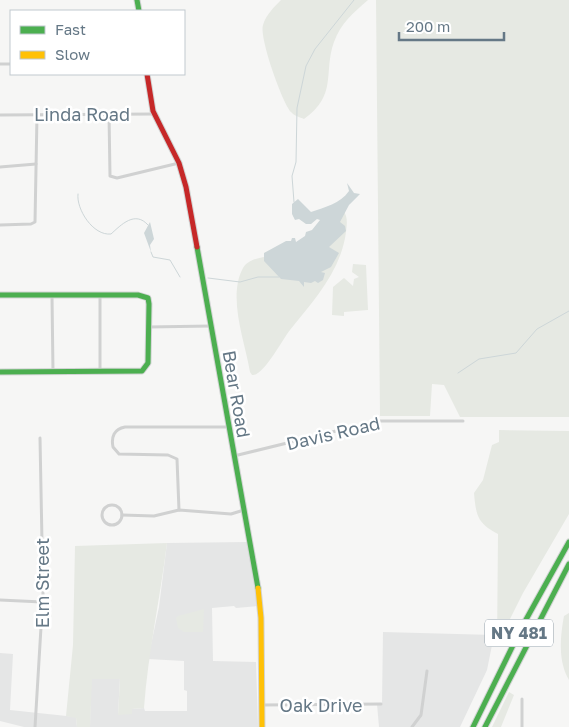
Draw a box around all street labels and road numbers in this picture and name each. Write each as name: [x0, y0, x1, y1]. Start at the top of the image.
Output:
street label: Linda Road: [34, 103, 130, 125]
street label: Bear Road: [219, 349, 255, 439]
street label: Davis Road: [284, 412, 382, 454]
street label: Elm Street: [31, 538, 53, 628]
road number: NY 481: [485, 620, 553, 646]
street label: Oak Drive: [280, 694, 362, 716]

